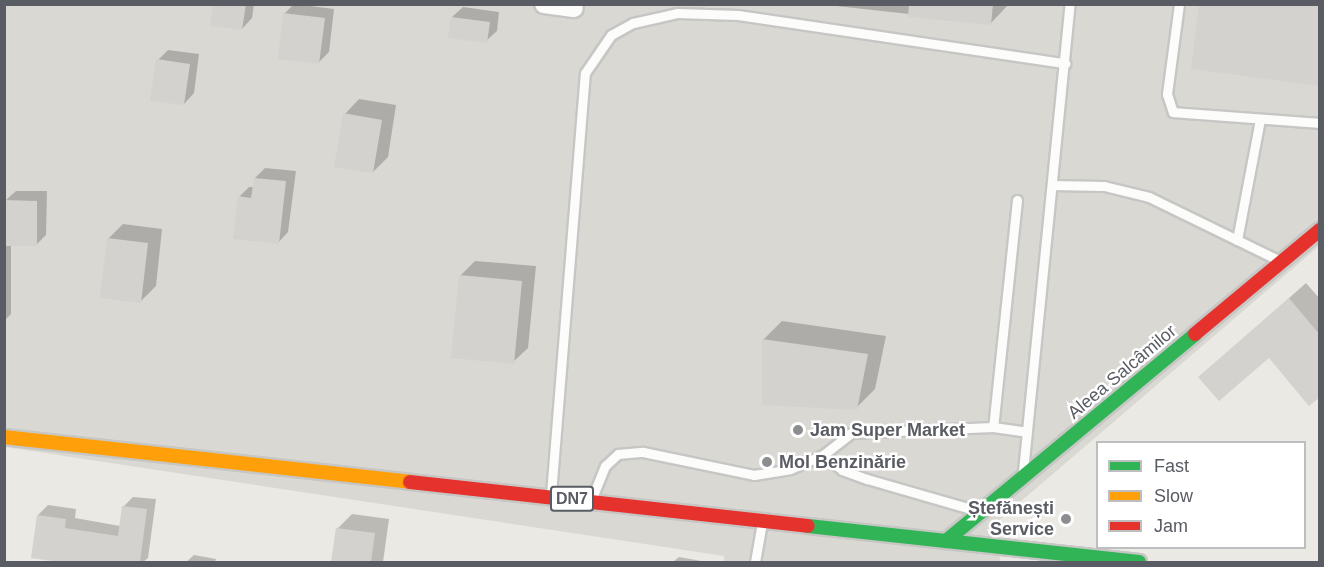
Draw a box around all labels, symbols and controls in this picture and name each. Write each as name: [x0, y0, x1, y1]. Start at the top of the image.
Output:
street label: Aleea Salcâmilor: [1063, 320, 1181, 424]
place label: Jam Super Market: [810, 419, 965, 441]
marker: Jam Super Market: [791, 423, 805, 437]
legend: [1096, 441, 1306, 549]
place label: Mol Benzinărie: [779, 451, 906, 473]
marker: Mol Benzinărie: [760, 455, 774, 469]
text: Fast: [1154, 456, 1189, 476]
road number: DN7: [550, 486, 594, 512]
text: Slow: [1154, 486, 1193, 506]
place label: Ștefănești Service: [968, 498, 1054, 540]
marker: Ștefănești Service: [1059, 512, 1073, 526]
text: Jam: [1154, 516, 1188, 536]

